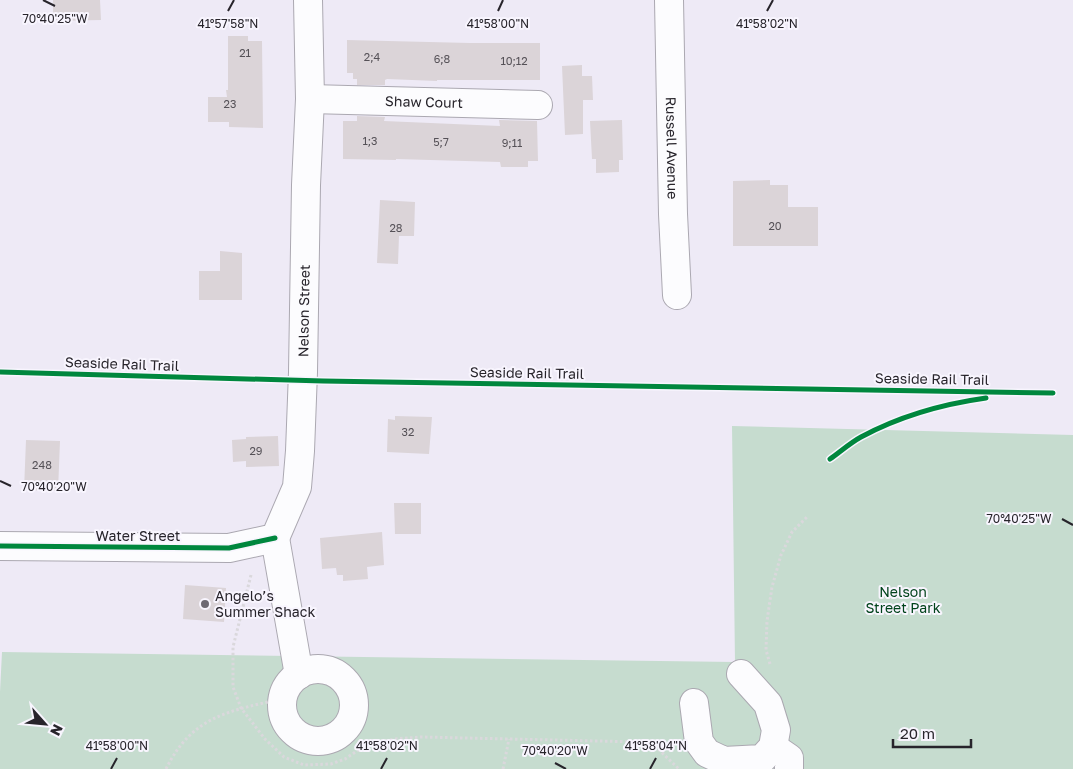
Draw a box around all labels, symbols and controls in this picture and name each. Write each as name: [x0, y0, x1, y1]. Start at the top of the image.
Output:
text: 70°40'25"W: [22, 11, 88, 26]
text: 41°57'58"N: [198, 16, 258, 31]
text: 41°58'00"N: [467, 16, 529, 31]
text: 41°58'02"N: [736, 16, 798, 31]
house number: 21: [239, 46, 251, 59]
house number: 2;4: [364, 50, 380, 63]
house number: 6;8: [434, 52, 451, 65]
house number: 10;12: [500, 54, 528, 67]
street label: Shaw Court: [385, 92, 463, 111]
street label: Russell Avenue: [663, 96, 682, 199]
house number: 23: [224, 97, 236, 110]
house number: 1;3: [362, 134, 378, 147]
house number: 5;7: [433, 135, 449, 148]
house number: 9;11: [502, 136, 522, 149]
house number: 20: [768, 219, 782, 232]
house number: 28: [389, 221, 403, 234]
street label: Nelson Street: [294, 264, 313, 357]
street label: Seaside Rail Trail: [65, 353, 179, 374]
street label: Seaside Rail Trail: [470, 363, 584, 382]
street label: Seaside Rail Trail: [875, 369, 989, 388]
house number: 32: [402, 425, 414, 438]
house number: 29: [249, 444, 263, 457]
house number: 248: [32, 458, 52, 471]
text: 70°40'20"W: [21, 479, 87, 494]
text: 70°40'25"W: [986, 511, 1052, 526]
street label: Water Street: [96, 527, 180, 544]
park label: Nelson Street Park: [865, 583, 941, 616]
place label: Angelo’s Summer Shack: [215, 587, 315, 620]
marker: Angelo’s Summer Shack: [199, 598, 211, 610]
north arrow: [20, 699, 70, 749]
scale bar: [893, 716, 970, 748]
text: N: [47, 722, 67, 739]
text: 20 m: [900, 724, 935, 742]
text: 41°58'00"N: [86, 738, 148, 753]
text: 41°58'02"N: [356, 738, 418, 753]
text: 41°58'04"N: [625, 738, 687, 753]
text: 70°40'20"W: [522, 743, 588, 758]

